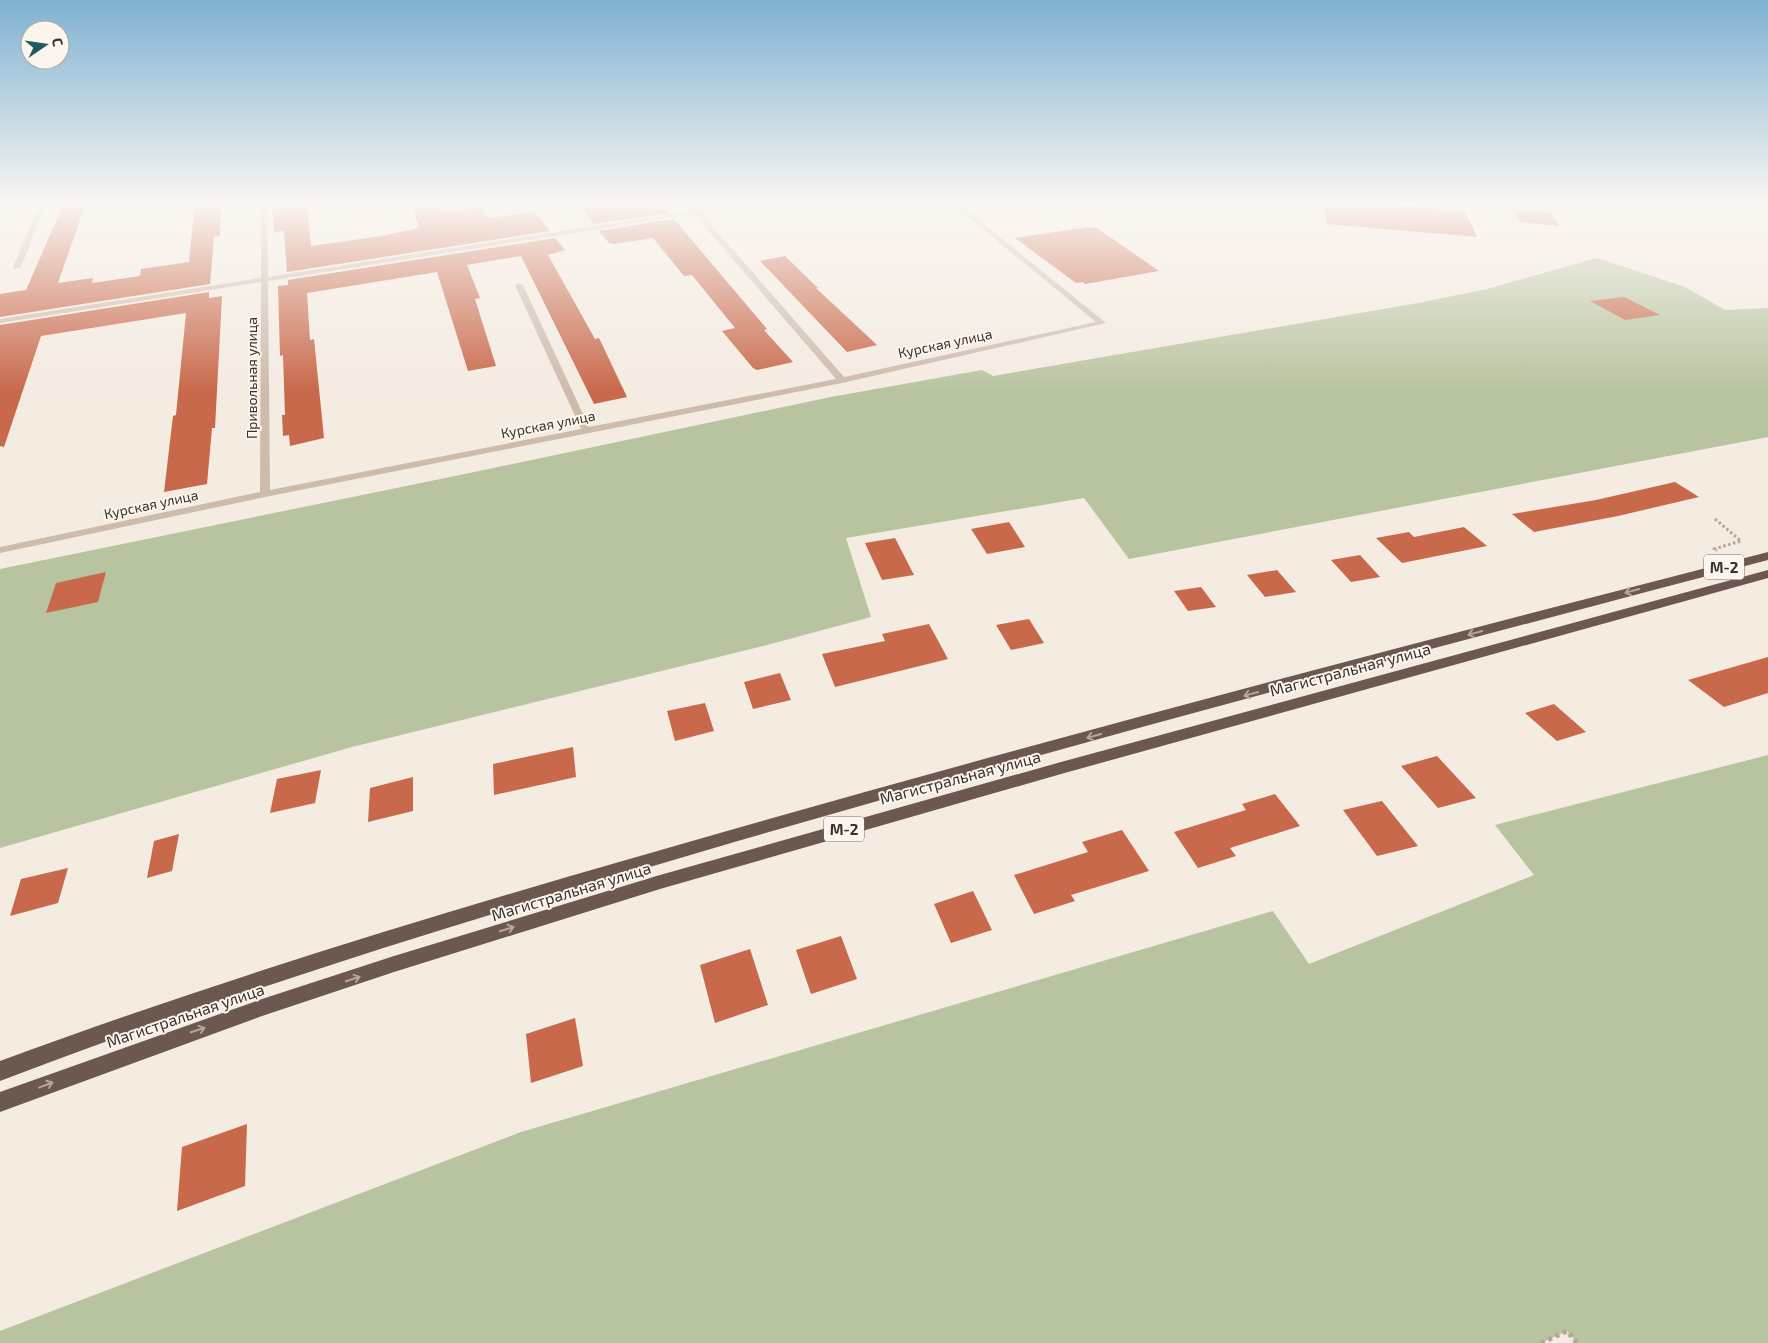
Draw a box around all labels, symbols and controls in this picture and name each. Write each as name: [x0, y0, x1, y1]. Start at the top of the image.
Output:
north arrow: [20, 20, 70, 70]
text: С: [49, 36, 67, 48]
street label: Привольная улица: [243, 317, 260, 439]
street label: Курская улица: [896, 325, 994, 361]
street label: Курская улица: [499, 407, 597, 441]
street label: Курская улица: [102, 486, 200, 522]
road number: М-2: [1704, 554, 1744, 580]
one-way arrow: [1624, 587, 1640, 596]
one-way arrow: [1468, 629, 1484, 639]
street label: Магистральная улица: [1267, 638, 1433, 701]
one-way arrow: [1243, 690, 1259, 699]
one-way arrow: [1086, 732, 1102, 741]
street label: Магистральная улица: [877, 746, 1043, 809]
road number: М-2: [824, 816, 864, 842]
street label: Магистральная улица: [489, 858, 653, 925]
one-way arrow: [499, 924, 515, 934]
one-way arrow: [344, 973, 360, 983]
street label: Магистральная улица: [103, 979, 267, 1052]
one-way arrow: [190, 1025, 206, 1034]
one-way arrow: [37, 1080, 53, 1089]

